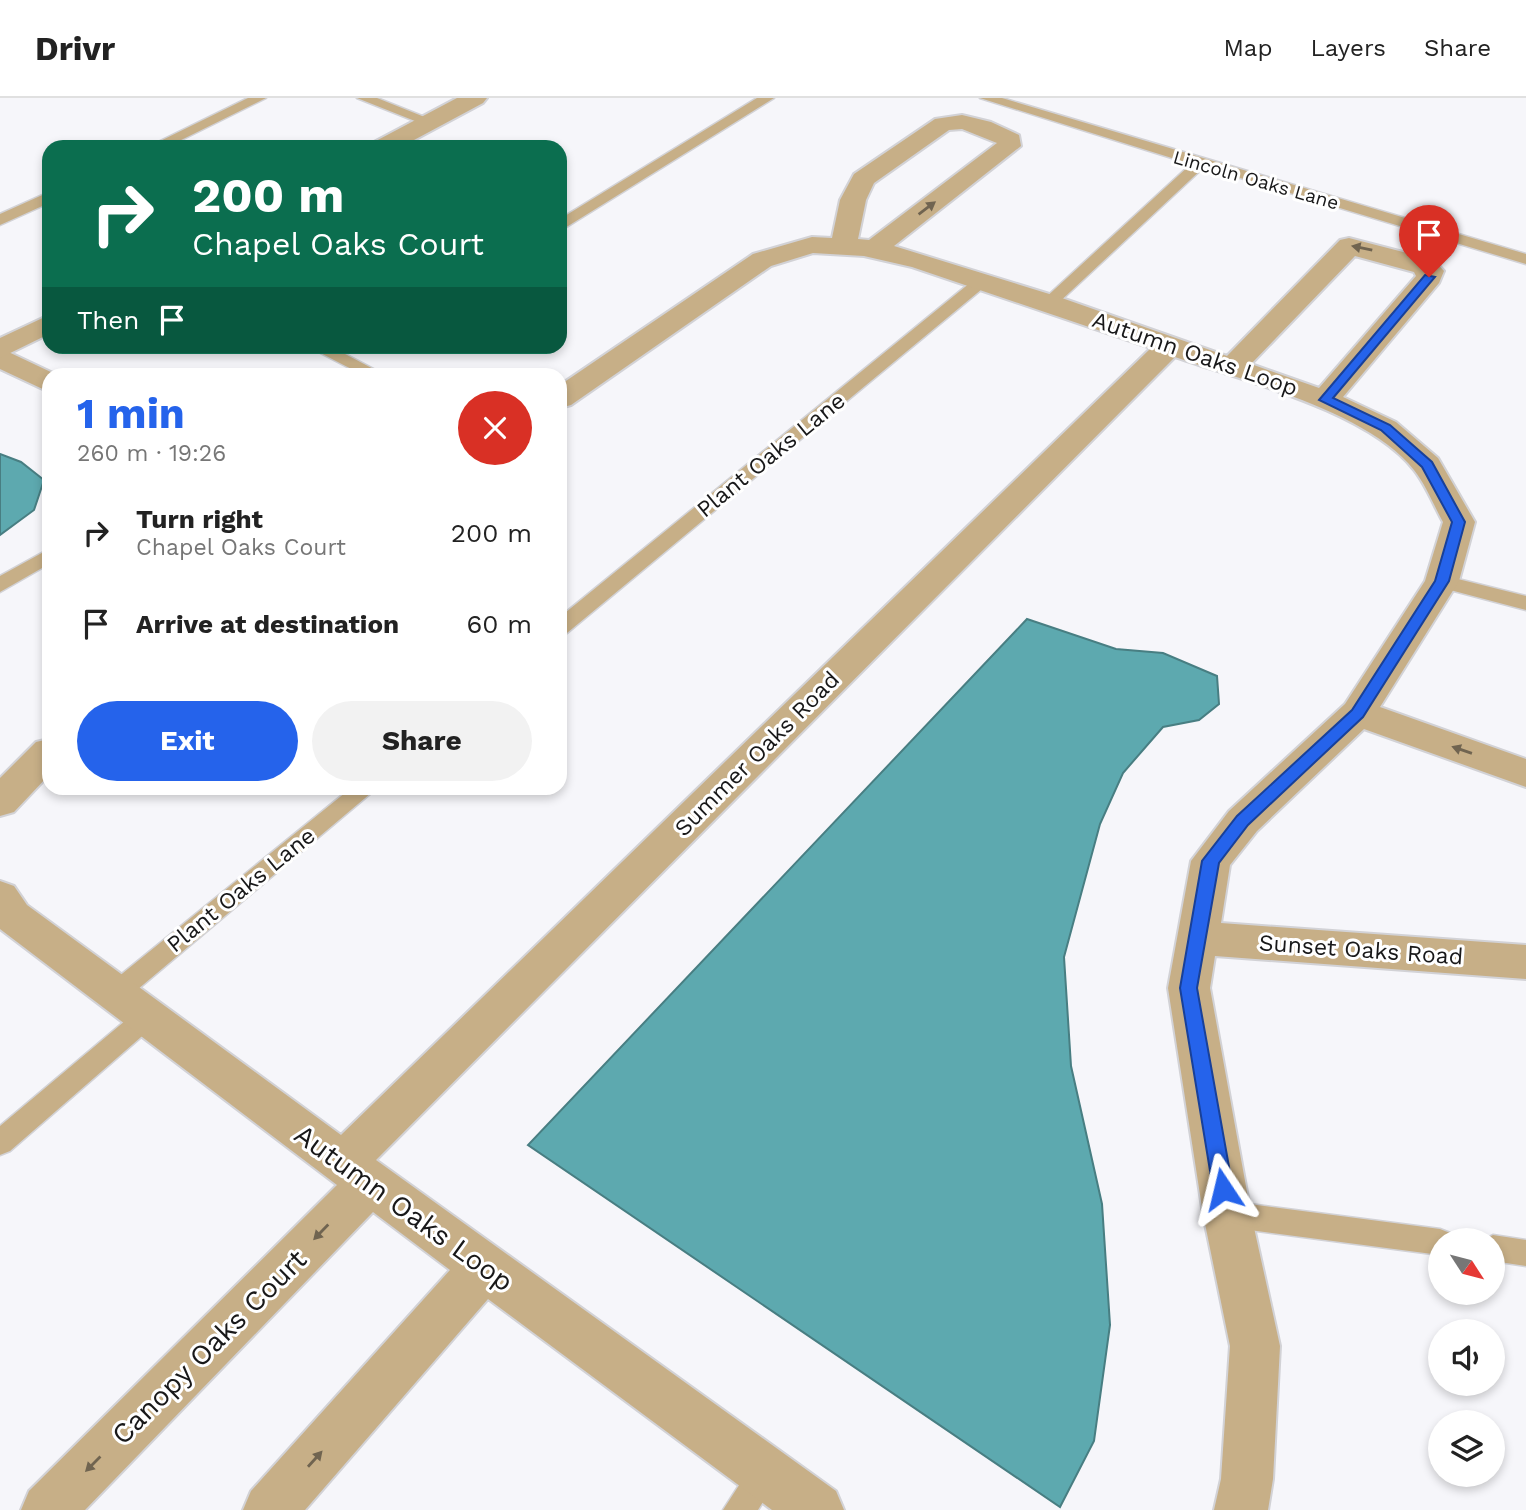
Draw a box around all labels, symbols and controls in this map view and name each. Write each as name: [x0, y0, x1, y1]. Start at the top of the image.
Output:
text: Drivr: [35, 29, 115, 68]
text: Map: [1224, 34, 1272, 62]
text: Layers: [1310, 34, 1386, 62]
text: Share: [1424, 34, 1491, 62]
street label: Lincoln Oaks Lane: [1171, 145, 1341, 215]
text: 200 m: [192, 166, 344, 224]
icon: right: [77, 168, 168, 259]
one-way arrow: [918, 202, 936, 216]
pin: [1399, 205, 1459, 277]
icon: arrive: [1410, 216, 1448, 254]
text: Chapel Oaks Court: [192, 225, 484, 263]
one-way arrow: [1351, 243, 1373, 254]
icon: arrive: [153, 301, 191, 339]
text: Then: [77, 305, 139, 335]
street label: Autumn Oaks Loop: [1089, 306, 1301, 402]
street label: Plant Oaks Lane: [691, 387, 851, 523]
text: 1 min: [77, 389, 185, 438]
button: close: [458, 391, 532, 465]
text: 260 m · 19:26: [77, 440, 226, 467]
text: Turn right: [136, 504, 263, 534]
icon: right: [77, 514, 115, 552]
text: 200 m: [451, 518, 532, 548]
text: Chapel Oaks Court: [136, 534, 346, 561]
icon: arrive: [77, 605, 115, 643]
text: Arrive at destination: [136, 609, 399, 639]
text: 60 m: [466, 609, 532, 639]
street label: Summer Oaks Road: [669, 666, 845, 842]
button: Exit: [77, 701, 298, 781]
button: Share: [312, 701, 532, 781]
one-way arrow: [1451, 744, 1472, 755]
street label: Plant Oaks Lane: [161, 822, 321, 958]
street label: Sunset Oaks Road: [1258, 929, 1464, 971]
street label: Autumn Oaks Loop: [288, 1118, 520, 1298]
position arrow: [1186, 1152, 1260, 1226]
one-way arrow: [313, 1224, 330, 1241]
north arrow: [1428, 1228, 1505, 1306]
map controls: [1428, 1228, 1505, 1487]
street label: Canopy Oaks Court: [105, 1243, 313, 1451]
button: sound: [1428, 1319, 1505, 1396]
button: layers: [1428, 1410, 1505, 1487]
one-way arrow: [307, 1450, 323, 1468]
one-way arrow: [85, 1456, 102, 1472]

